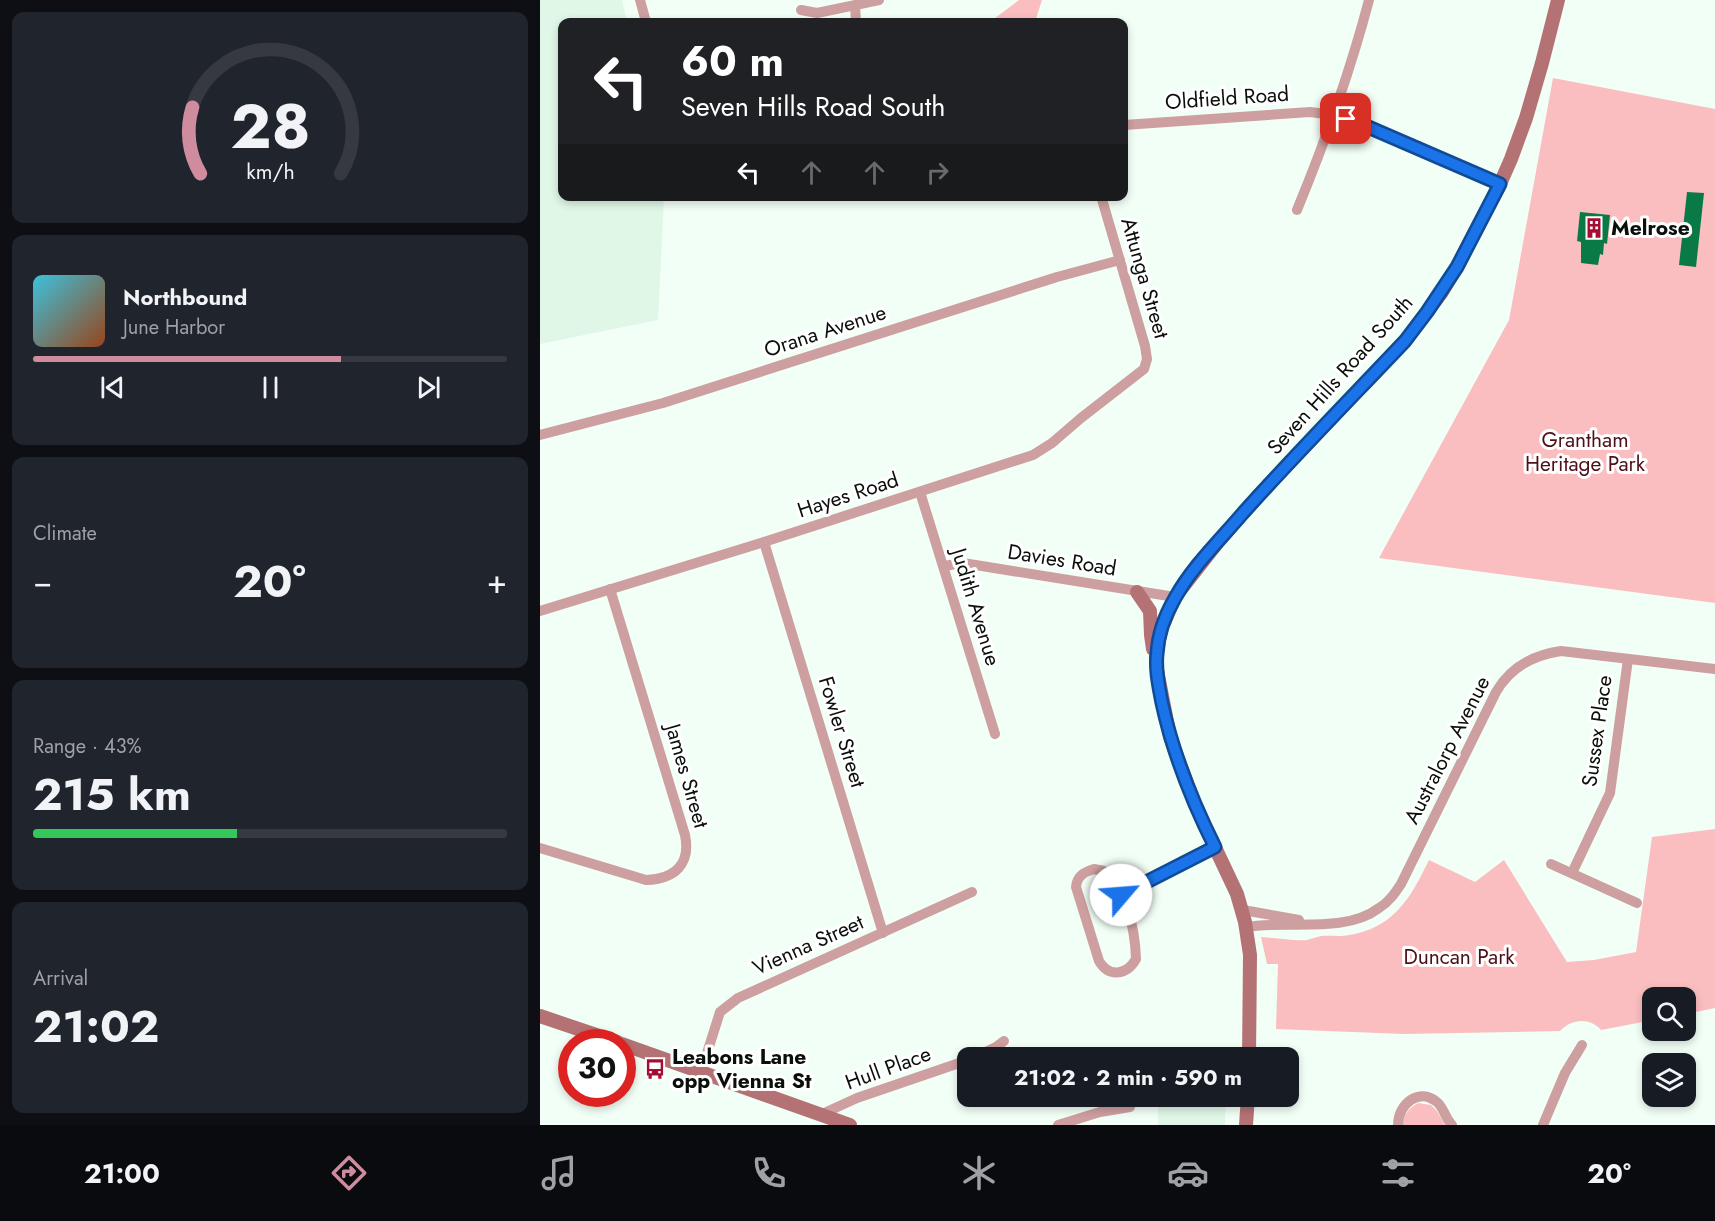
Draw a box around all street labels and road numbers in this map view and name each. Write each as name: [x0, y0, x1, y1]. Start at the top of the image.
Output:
street label: Oldfield Road: [1164, 79, 1290, 117]
street label: Attunga Street: [1113, 214, 1177, 342]
street label: Seven Hills Road South: [1260, 289, 1420, 461]
street label: Orana Avenue: [760, 297, 890, 365]
street label: Hayes Road: [794, 465, 902, 525]
street label: Davies Road: [1005, 537, 1119, 583]
street label: Judith Avenue: [943, 542, 1008, 670]
street label: Australorp Avenue: [1397, 671, 1497, 829]
street label: Fowler Street: [811, 673, 873, 791]
street label: Sussex Place: [1574, 673, 1620, 789]
street label: James Street: [657, 717, 716, 832]
street label: Vienna Street: [748, 907, 868, 983]
street label: Hull Place: [841, 1039, 935, 1097]

